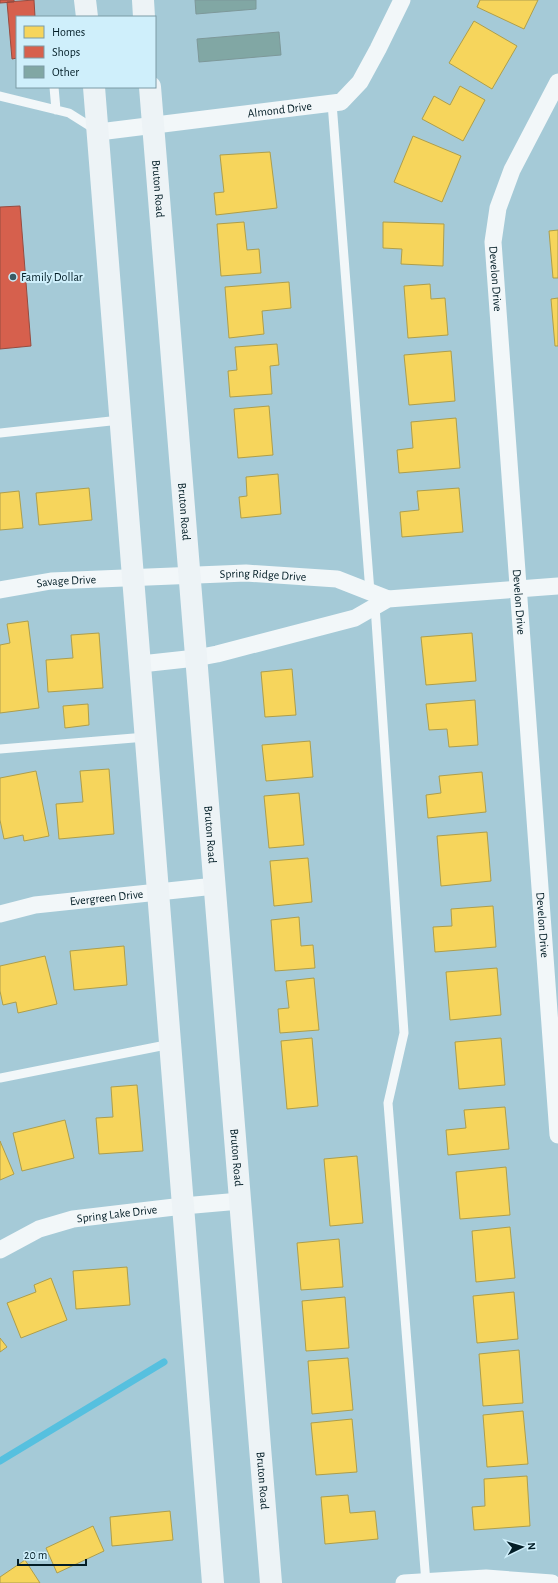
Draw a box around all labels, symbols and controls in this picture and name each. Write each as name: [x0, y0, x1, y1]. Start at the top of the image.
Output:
legend: [16, 16, 156, 88]
text: Homes: [52, 26, 85, 38]
text: Shops: [52, 46, 80, 58]
text: Other: [52, 66, 79, 78]
street label: Almond Drive: [247, 100, 312, 120]
street label: Bruton Road: [150, 159, 167, 218]
street label: Develon Drive: [487, 246, 504, 312]
place label: Family Dollar: [21, 271, 83, 284]
marker: Family Dollar: [8, 272, 18, 282]
street label: Bruton Road: [176, 482, 193, 541]
street label: Spring Ridge Drive: [219, 567, 307, 583]
street label: Develon Drive: [511, 569, 528, 635]
street label: Savage Drive: [36, 573, 96, 589]
street label: Bruton Road: [202, 805, 219, 864]
street label: Evergreen Drive: [69, 888, 144, 907]
street label: Develon Drive: [534, 892, 551, 958]
street label: Bruton Road: [228, 1128, 245, 1187]
street label: Spring Lake Drive: [76, 1203, 158, 1225]
street label: Bruton Road: [254, 1451, 271, 1510]
north arrow: [502, 1527, 542, 1567]
scale bar: [18, 1541, 86, 1567]
text: N: [526, 1542, 537, 1550]
text: 20 m: [24, 1549, 47, 1561]

